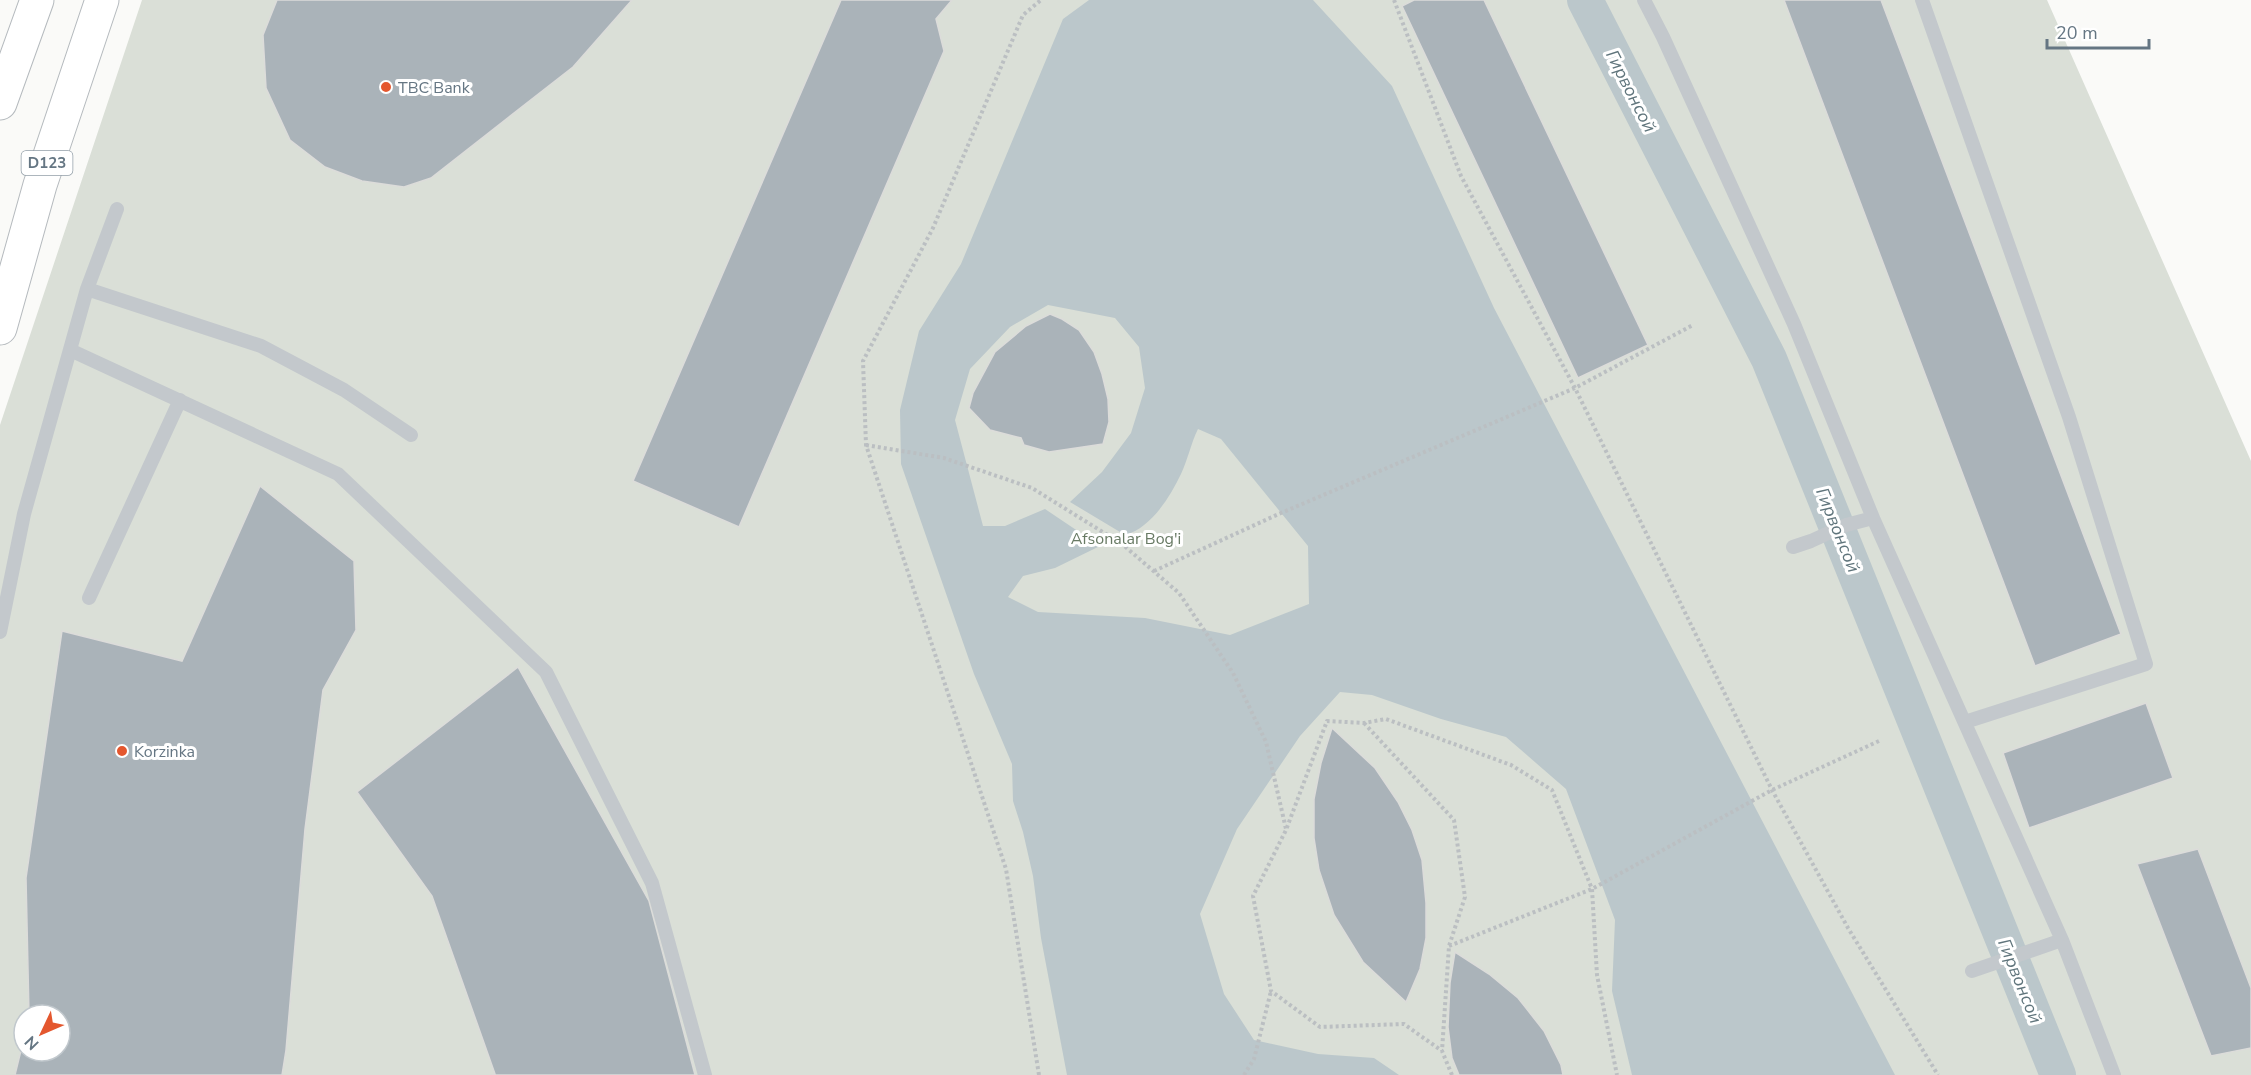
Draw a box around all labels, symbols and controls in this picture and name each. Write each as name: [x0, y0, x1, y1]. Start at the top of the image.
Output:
scale bar: [2047, 12, 2149, 50]
text: 20 m: [2056, 21, 2098, 45]
water label: Гирвонсой: [1600, 46, 1662, 136]
place label: TBC Bank: [398, 77, 471, 99]
marker: TBC Bank: [379, 80, 393, 94]
road number: D123: [22, 151, 72, 175]
water label: Гирвонсой: [1810, 484, 1866, 576]
park label: Afsonalar Bog'i: [1071, 528, 1181, 550]
place label: Korzinka: [134, 741, 195, 763]
marker: Korzinka: [115, 744, 129, 758]
water label: Гирвонсой: [1992, 935, 2048, 1027]
north arrow: [12, 1003, 72, 1063]
text: N: [20, 1031, 44, 1055]

